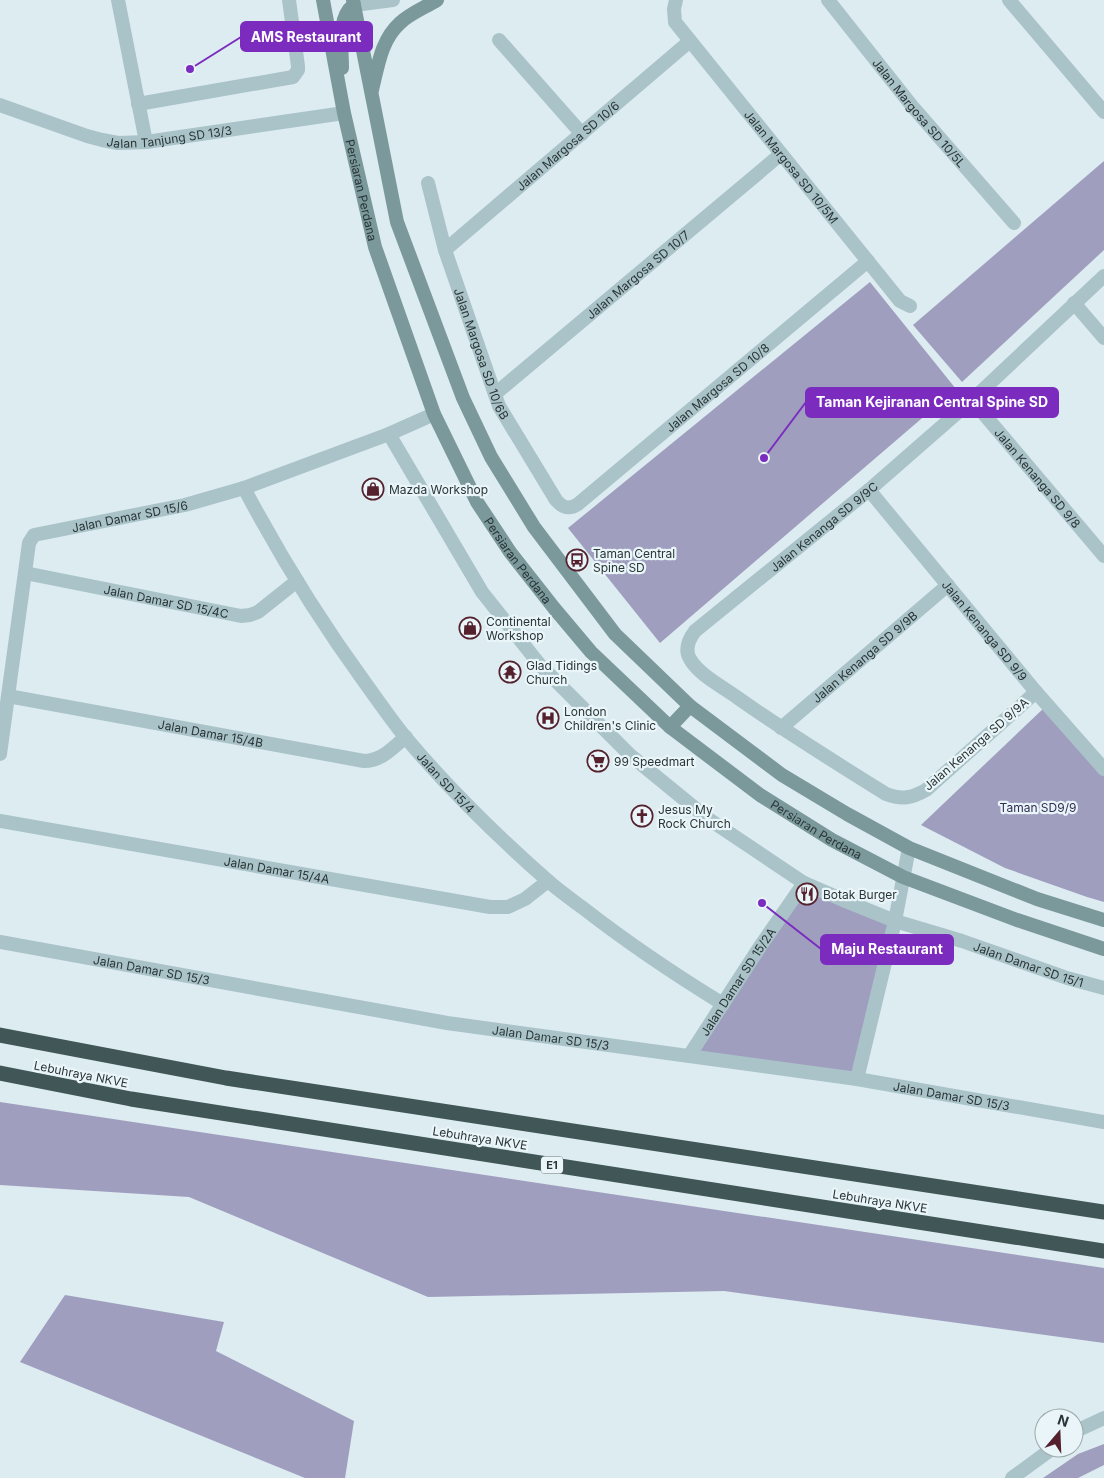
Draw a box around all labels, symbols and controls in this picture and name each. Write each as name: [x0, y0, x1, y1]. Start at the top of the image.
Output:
callout: AMS Restaurant: [241, 22, 372, 51]
text: AMS Restaurant: [251, 28, 361, 45]
street label: Jalan Margosa SD 10/5L: [870, 55, 969, 170]
street label: Jalan Margosa SD 10/6: [513, 97, 622, 194]
street label: Jalan Margosa SD 10/5M: [741, 107, 842, 226]
street label: Jalan Tanjung SD 13/3: [106, 122, 233, 151]
street label: Persiaran Perdana: [343, 138, 381, 242]
street label: Jalan Margosa SD 10/7: [583, 227, 692, 322]
street label: Jalan Margosa SD 10/6B: [451, 286, 513, 422]
street label: Jalan Margosa SD 10/8: [662, 340, 772, 435]
callout: Taman Kejiranan Central Spine SD: [806, 388, 1058, 417]
text: Taman Kejiranan Central Spine SD: [816, 393, 1048, 410]
street label: Jalan Kenanga SD 9/8: [992, 425, 1084, 531]
shop icon: Mazda Workshop: [361, 477, 385, 501]
street label: Jalan Kenanga SD 9/9C: [767, 478, 881, 575]
place label: Mazda Workshop: [389, 482, 488, 497]
street label: Jalan Damar SD 15/6: [70, 497, 189, 535]
street label: Persiaran Perdana: [482, 514, 555, 607]
place label: Taman Central Spine SD: [593, 546, 675, 575]
bus stop icon: Taman Central Spine SD: [565, 548, 589, 572]
street label: Jalan Kenanga SD 9/9: [939, 577, 1031, 684]
street label: Jalan Damar SD 15/4C: [102, 581, 230, 621]
street label: Jalan Kenanga SD 9/9B: [809, 607, 920, 706]
place label: Continental Workshop: [486, 614, 551, 643]
shop icon: Continental Workshop: [458, 616, 482, 640]
place label: Glad Tidings Church: [526, 658, 597, 687]
temple icon: Glad Tidings Church: [498, 660, 522, 684]
street label: Jalan Kenanga SD 9/9A: [921, 694, 1031, 794]
place label: London Children's Clinic: [564, 704, 656, 733]
hospital icon: London Children's Clinic: [536, 706, 560, 730]
street label: Jalan Damar 15/4B: [157, 716, 265, 750]
street label: Jalan SD 15/4: [414, 749, 478, 816]
supermarket icon: 99 Speedmart: [586, 749, 610, 773]
place label: 99 Speedmart: [614, 754, 695, 769]
street label: Persiaran Perdana: [768, 796, 865, 862]
park label: Taman SD9/9: [1000, 800, 1076, 815]
place label: Jesus My Rock Church: [658, 802, 731, 831]
church icon: Jesus My Rock Church: [630, 804, 654, 828]
street label: Jalan Damar 15/4A: [223, 853, 331, 886]
restaurant icon: Botak Burger: [795, 882, 819, 906]
place label: Botak Burger: [823, 887, 897, 902]
street label: Jalan Damar SD 15/2A: [697, 924, 778, 1038]
callout: Maju Restaurant: [821, 935, 953, 964]
street label: Jalan Damar SD 15/1: [971, 938, 1085, 990]
text: Maju Restaurant: [831, 940, 943, 957]
street label: Jalan Damar SD 15/3: [92, 952, 211, 987]
street label: Jalan Damar SD 15/3: [491, 1022, 610, 1053]
street label: Lebuhraya NKVE: [33, 1057, 129, 1091]
street label: Jalan Damar SD 15/3: [892, 1078, 1011, 1113]
street label: Lebuhraya NKVE: [432, 1123, 528, 1153]
road number: E1: [541, 1156, 563, 1174]
street label: Lebuhraya NKVE: [832, 1186, 928, 1216]
north arrow: [1034, 1408, 1084, 1458]
text: N: [1056, 1410, 1071, 1430]

